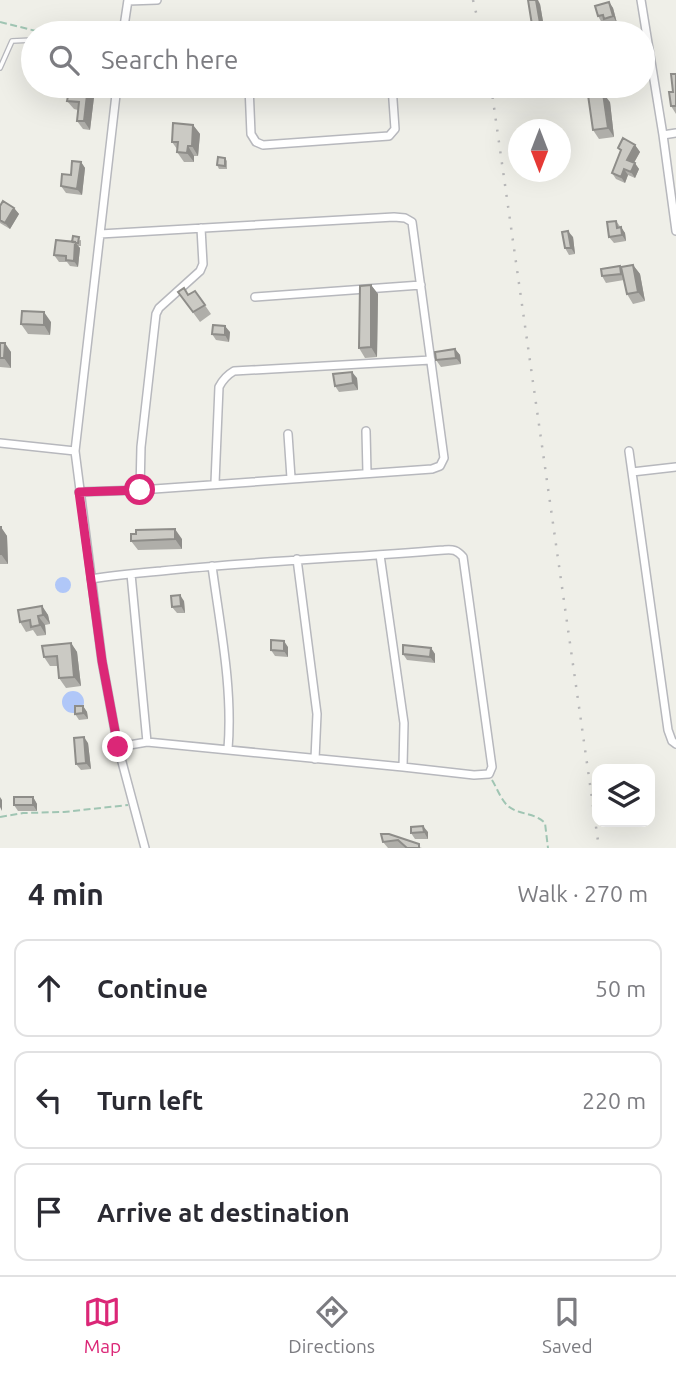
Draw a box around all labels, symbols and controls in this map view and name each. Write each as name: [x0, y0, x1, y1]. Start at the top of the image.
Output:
search box: [21, 21, 655, 98]
icon: search: [45, 41, 83, 79]
text: Search here: [101, 45, 238, 74]
north arrow: [508, 119, 571, 182]
route start: [124, 474, 155, 505]
route end: [102, 731, 133, 762]
map controls: [592, 764, 655, 827]
button: layers: [592, 764, 655, 827]
text: 4 min: [28, 877, 104, 911]
text: Walk · 270 m: [517, 881, 648, 906]
icon: ahead: [30, 969, 68, 1007]
text: Continue: [97, 974, 208, 1003]
text: 50 m: [595, 976, 646, 1001]
icon: left: [30, 1081, 68, 1119]
text: Turn left: [97, 1086, 203, 1115]
text: 220 m: [582, 1088, 646, 1113]
icon: arrive: [30, 1193, 68, 1231]
text: Arrive at destination: [97, 1198, 350, 1227]
tab: Map: [83, 1293, 121, 1357]
tab: Directions: [288, 1293, 375, 1357]
tab: Saved: [542, 1293, 593, 1357]

